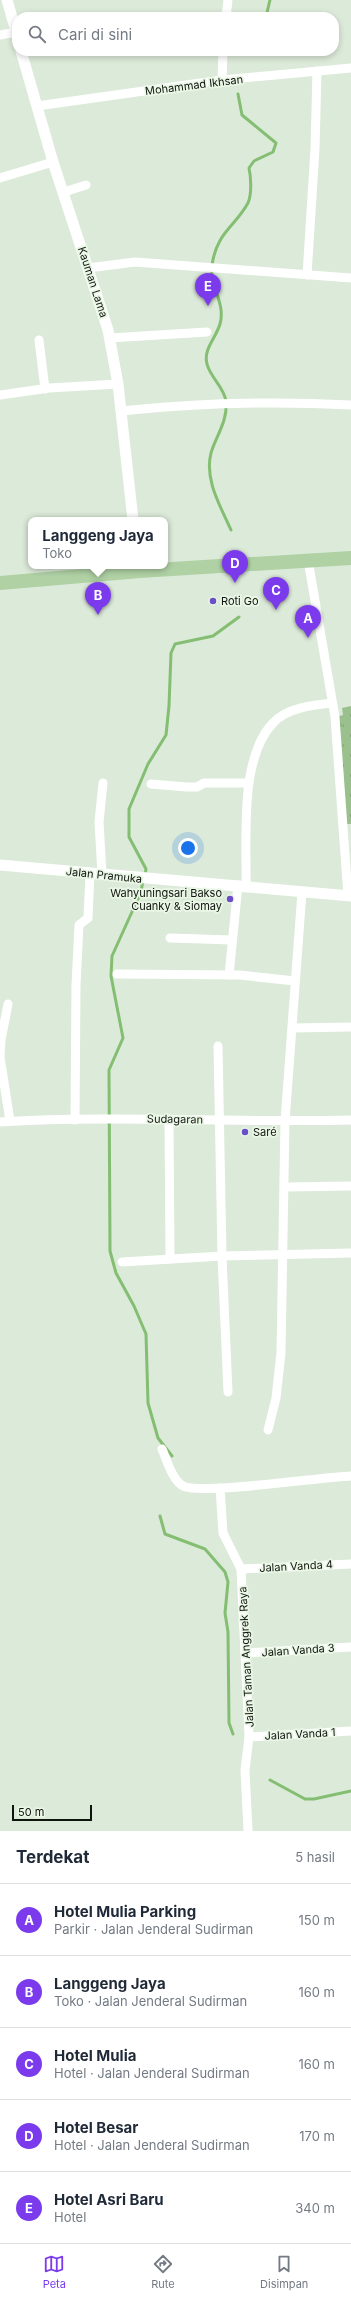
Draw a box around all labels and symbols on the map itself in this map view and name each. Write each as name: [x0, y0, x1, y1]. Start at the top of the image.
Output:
street label: Mohammad Ikhsan: [144, 72, 244, 98]
street label: Kauman Lama: [75, 245, 111, 319]
pin: E: [195, 273, 221, 306]
pin: D: [222, 550, 248, 583]
pin: C: [263, 577, 289, 610]
pin: B: [85, 582, 111, 615]
place label: Roti Go: [221, 594, 259, 608]
marker: Roti Go: [208, 596, 218, 606]
pin: A: [295, 605, 321, 638]
your location: [178, 838, 198, 858]
street label: Jalan Pramuka: [65, 864, 143, 886]
place label: Wahyuningsari Bakso Cuanky & Siomay: [110, 886, 222, 913]
marker: Wahyuningsari Bakso Cuanky & Siomay: [225, 894, 235, 904]
street label: Sudagaran: [147, 1112, 203, 1126]
place label: Saré: [253, 1125, 277, 1139]
marker: Saré: [240, 1127, 250, 1137]
street label: Jalan Vanda 4: [259, 1557, 333, 1575]
street label: Jalan Taman Anggrek Raya: [235, 1586, 257, 1728]
street label: Jalan Vanda 3: [261, 1640, 335, 1660]
street label: Jalan Vanda 1: [264, 1725, 336, 1743]
scale bar: [12, 1803, 92, 1822]

